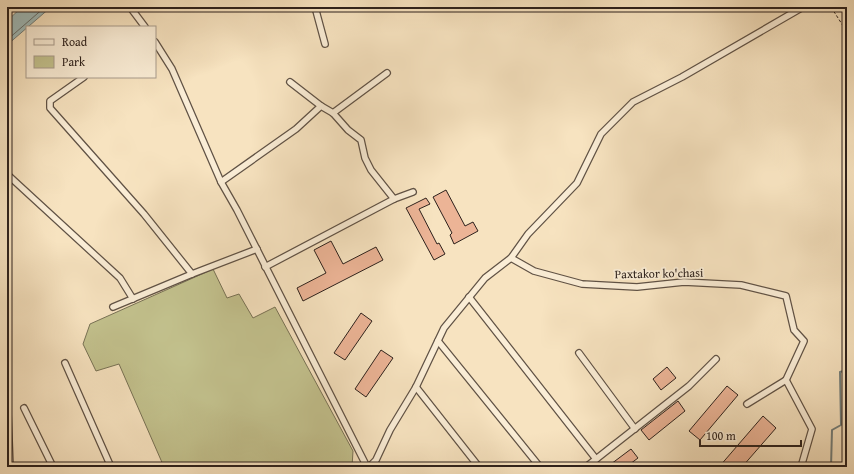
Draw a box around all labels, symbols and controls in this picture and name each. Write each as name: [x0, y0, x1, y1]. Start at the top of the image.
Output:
legend: [26, 26, 156, 78]
text: Road: [62, 33, 88, 50]
text: Park: [62, 53, 86, 70]
street label: Paxtakor ko'chasi: [615, 264, 704, 282]
scale bar: [700, 422, 801, 448]
text: 100 m: [706, 427, 736, 444]

